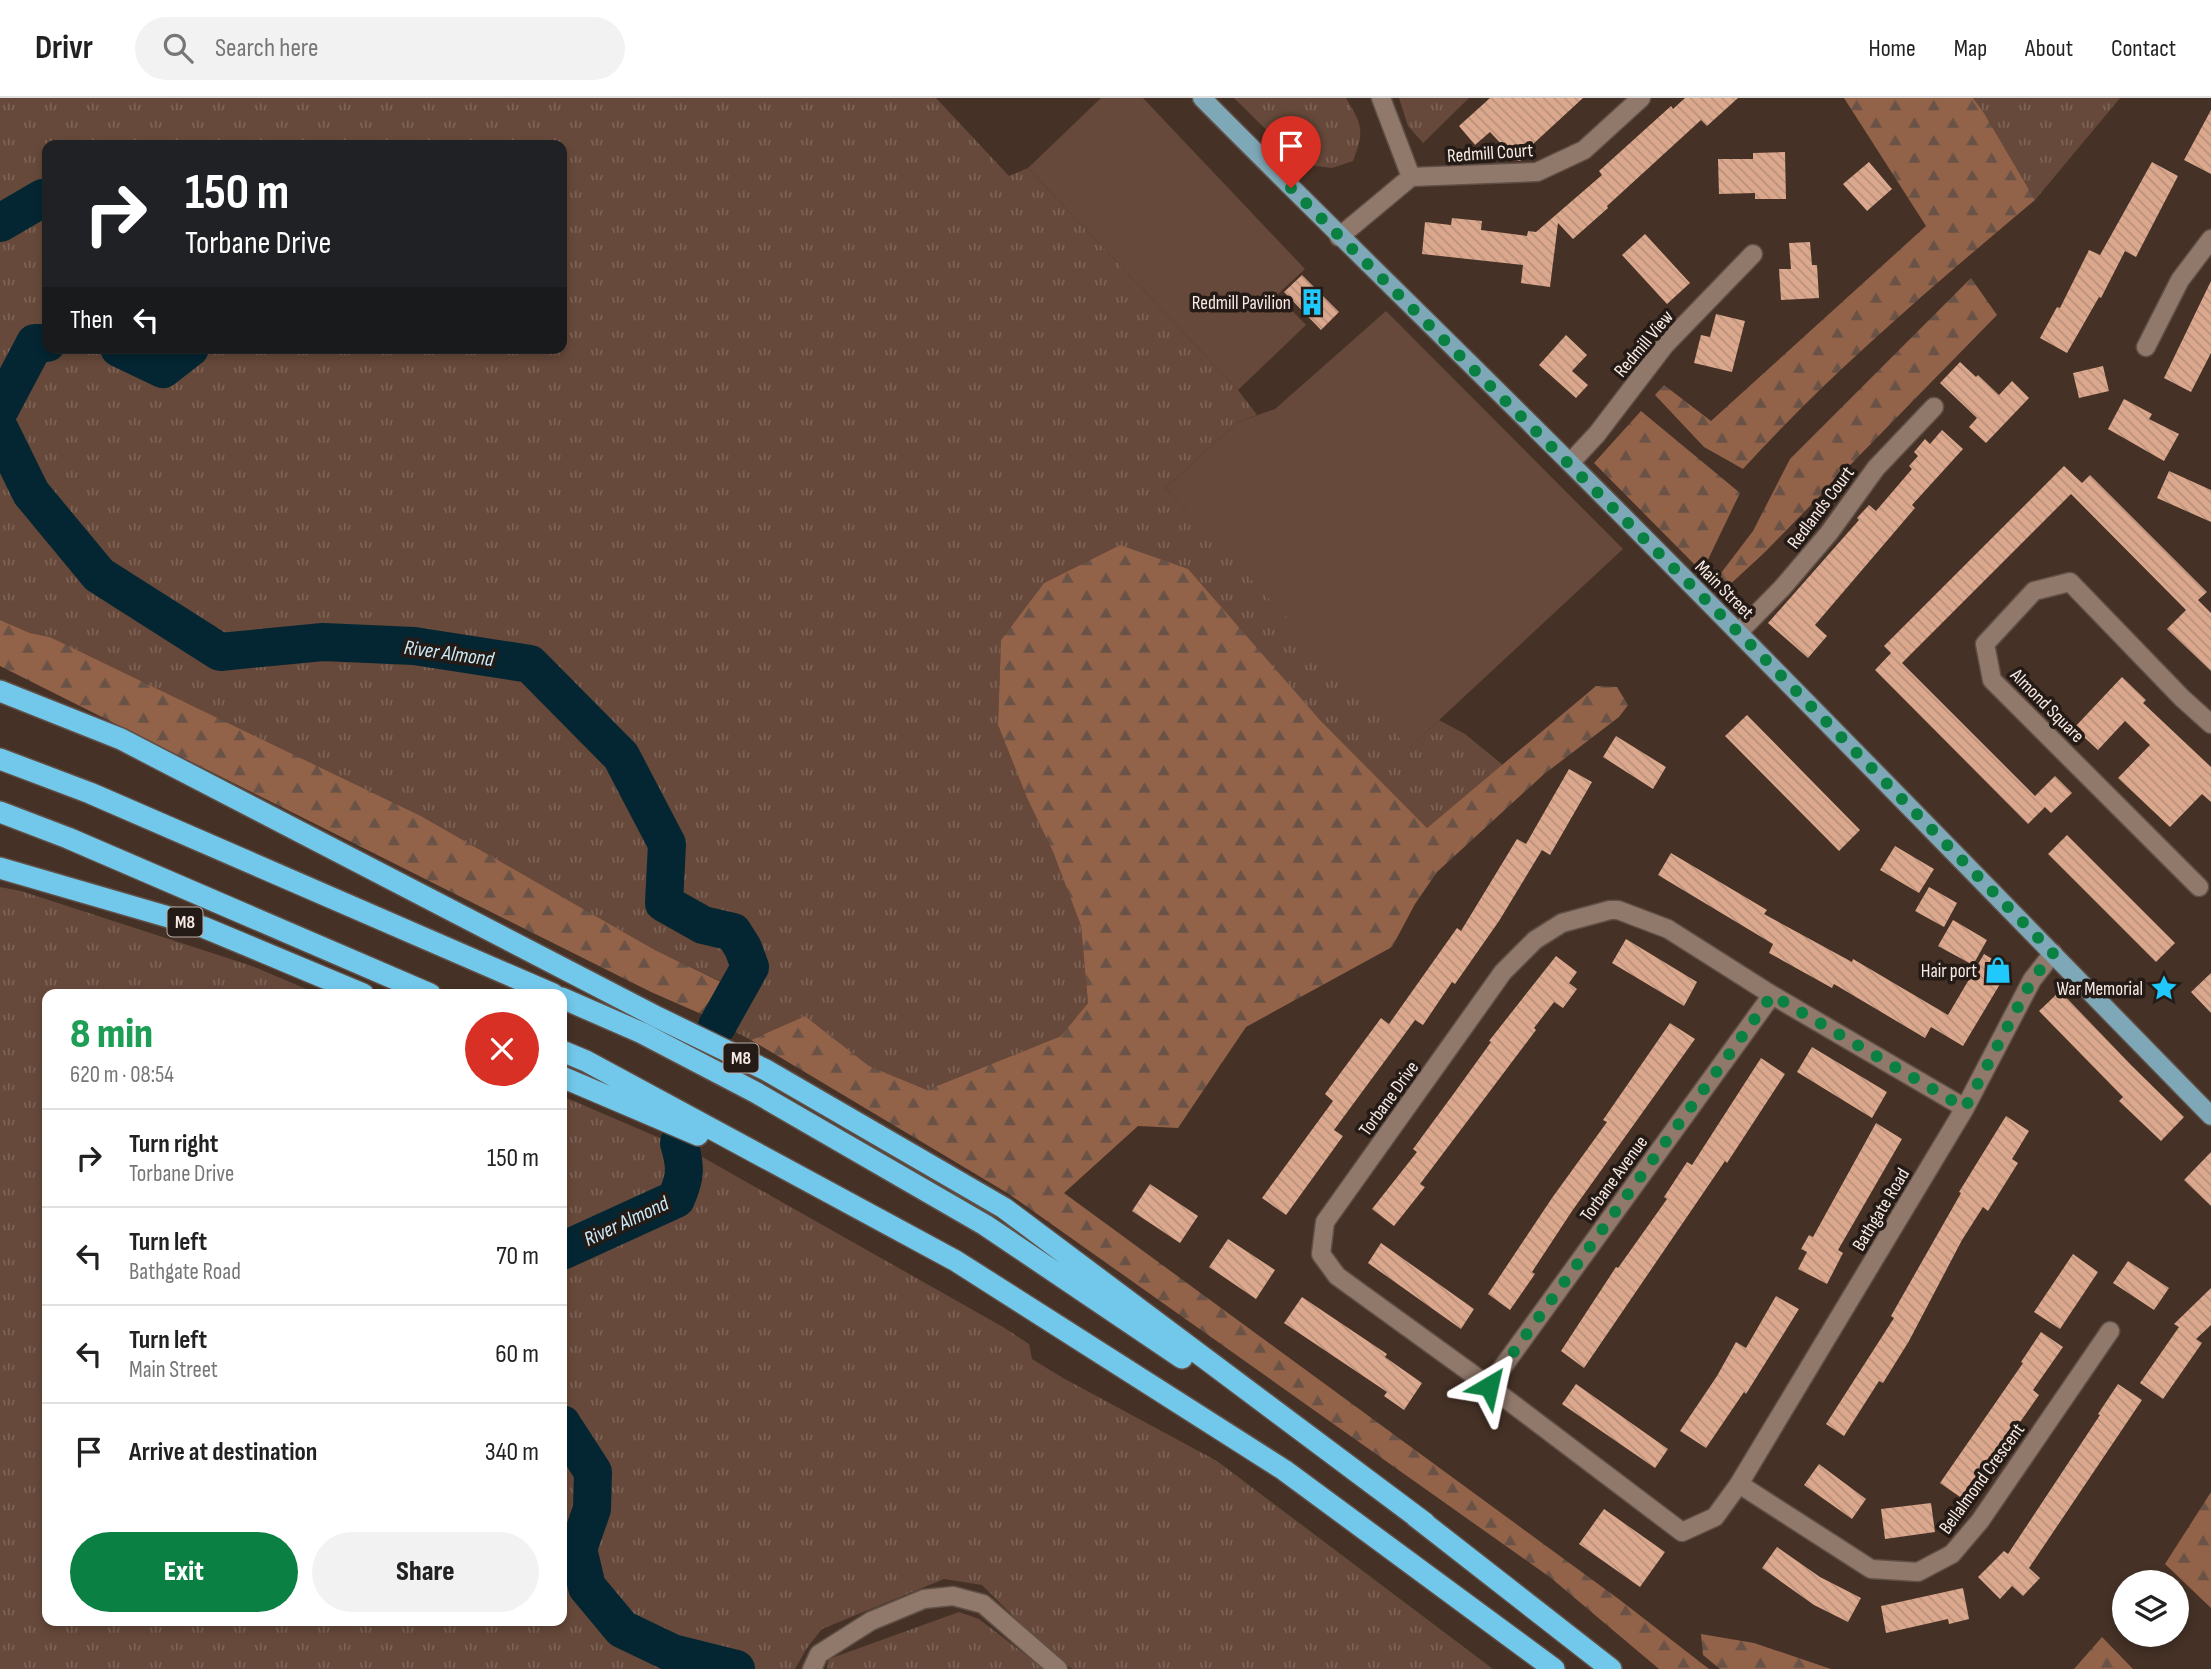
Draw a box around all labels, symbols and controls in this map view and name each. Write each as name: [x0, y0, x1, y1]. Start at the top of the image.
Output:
search box: [135, 17, 625, 80]
text: Drivr: [35, 28, 93, 68]
icon: search: [159, 29, 197, 67]
text: Search here: [215, 33, 318, 64]
text: Home: [1868, 34, 1916, 63]
text: Map: [1954, 34, 1987, 63]
text: About: [2025, 34, 2073, 63]
text: Contact: [2111, 34, 2176, 63]
pin: [1261, 116, 1321, 188]
icon: arrive: [1272, 127, 1310, 165]
street label: Redmill Court: [1446, 139, 1534, 168]
text: 150 m: [185, 164, 289, 223]
icon: right: [70, 168, 161, 259]
text: Torbane Drive: [185, 224, 331, 263]
building icon: Redmill Pavilion: [1297, 287, 1327, 317]
place label: Redmill Pavilion: [1192, 292, 1291, 315]
icon: left: [127, 301, 165, 339]
text: Then: [70, 305, 113, 336]
street label: Redmill View: [1610, 306, 1679, 382]
street label: Redlands Court: [1783, 462, 1860, 554]
street label: Main Street: [1690, 556, 1758, 624]
water label: River Almond: [402, 635, 497, 672]
street label: Almond Square: [2004, 664, 2089, 748]
road number: M8: [168, 908, 202, 936]
shop icon: Hair port: [1983, 955, 2013, 985]
place label: Hair port: [1921, 960, 1977, 983]
place icon: War Memorial: [2149, 973, 2179, 1003]
place label: War Memorial: [2057, 978, 2143, 1001]
text: 8 min: [70, 1009, 153, 1060]
button: close: [465, 1012, 539, 1086]
road number: M8: [724, 1043, 758, 1072]
street label: Torbane Drive: [1354, 1057, 1424, 1141]
text: 620 m · 08:54: [70, 1061, 174, 1089]
text: Turn right: [129, 1129, 218, 1160]
street label: Torbane Avenue: [1575, 1132, 1653, 1226]
icon: right: [70, 1139, 108, 1177]
text: 150 m: [487, 1143, 539, 1174]
text: Torbane Drive: [129, 1160, 234, 1188]
street label: Bathgate Road: [1848, 1164, 1915, 1255]
water label: River Almond: [580, 1190, 674, 1252]
text: Turn left: [129, 1227, 207, 1258]
icon: left: [70, 1237, 108, 1275]
text: 70 m: [496, 1241, 539, 1272]
text: Bathgate Road: [129, 1258, 241, 1286]
text: Turn left: [129, 1325, 207, 1356]
icon: left: [70, 1335, 108, 1373]
text: 60 m: [495, 1339, 539, 1370]
position arrow: [1452, 1349, 1526, 1423]
text: Main Street: [129, 1356, 218, 1384]
street label: Bellalmond Crescent: [1934, 1419, 2030, 1539]
icon: arrive: [70, 1433, 108, 1471]
text: Arrive at destination: [129, 1437, 317, 1468]
text: 340 m: [485, 1437, 539, 1468]
button: Exit: [70, 1532, 298, 1612]
button: Share: [312, 1532, 539, 1612]
map controls: [2112, 1570, 2189, 1647]
button: layers: [2112, 1570, 2189, 1647]

